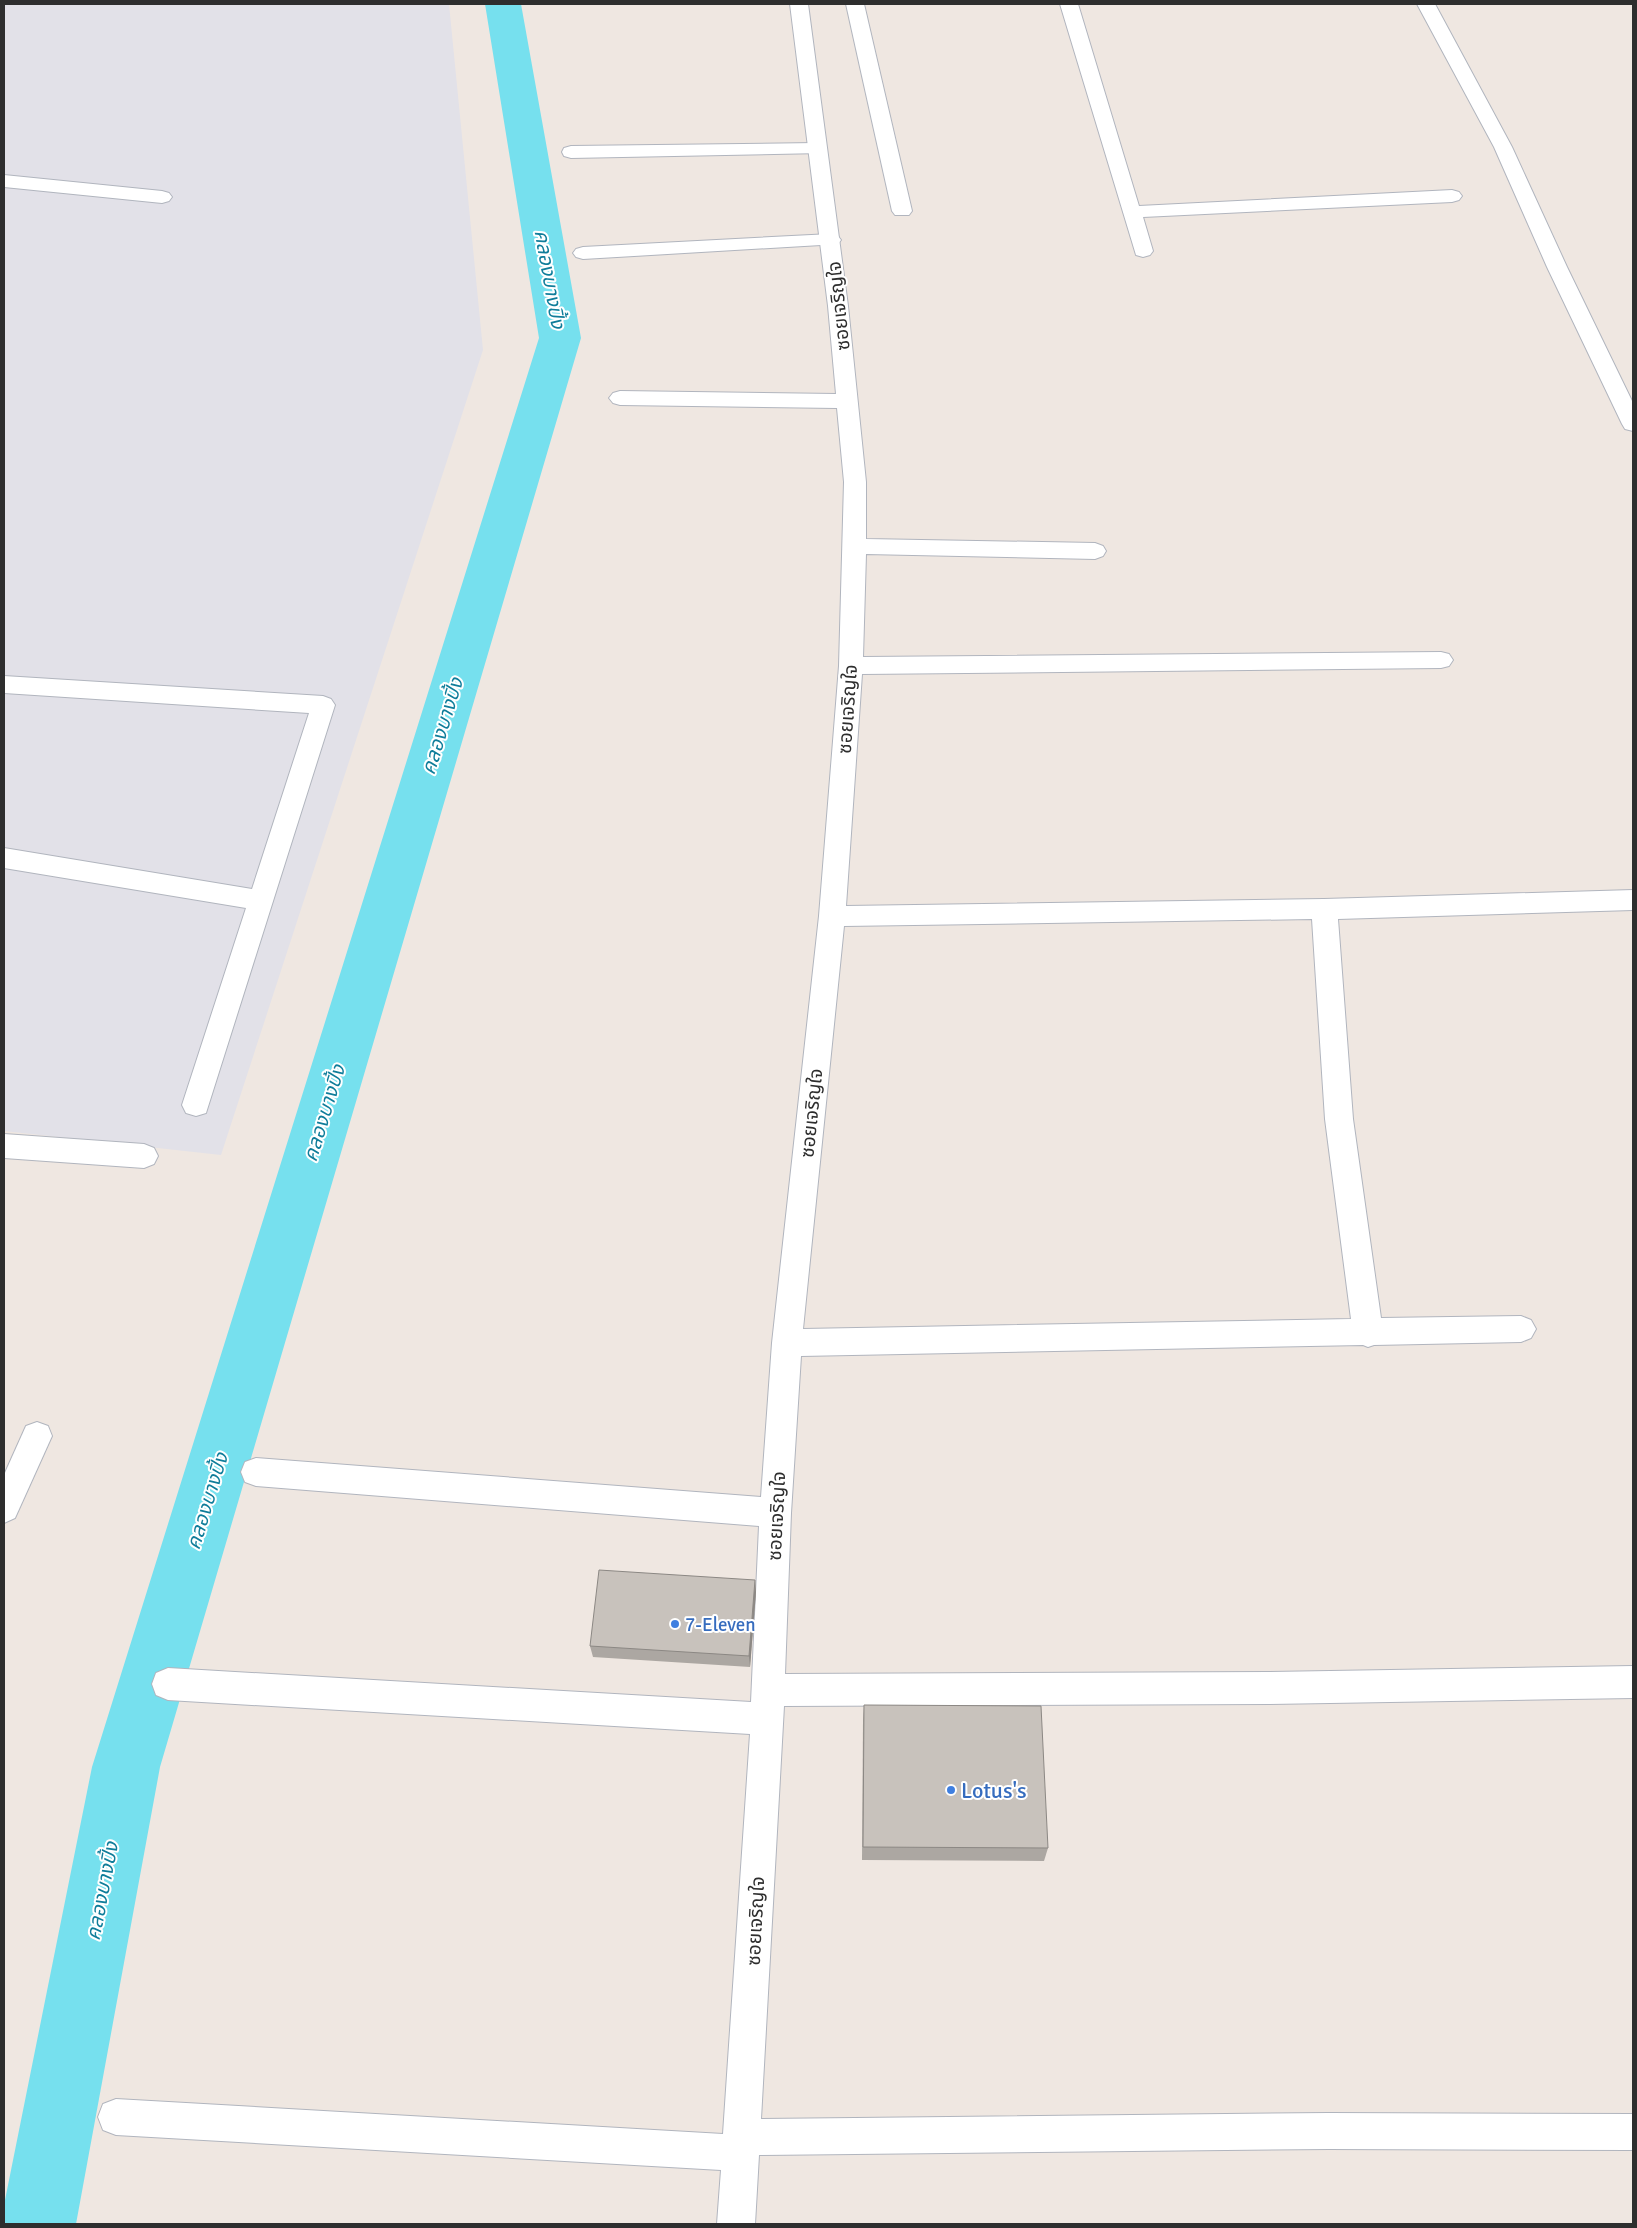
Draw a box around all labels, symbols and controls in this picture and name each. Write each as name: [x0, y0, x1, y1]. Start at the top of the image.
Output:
water label: คลองบางปิ้ง: [529, 228, 572, 332]
street label: ซอยเจริญใจ: [822, 260, 856, 352]
street label: ซอยเจริญใจ: [833, 664, 863, 755]
water label: คลองบางปิ้ง: [415, 673, 469, 777]
water label: คลองบางปิ้ง: [297, 1060, 351, 1164]
street label: ซอยเจริญใจ: [795, 1067, 829, 1159]
water label: คลองบางปิ้ง: [180, 1448, 234, 1552]
street label: ซอยเจริญใจ: [763, 1471, 791, 1561]
place label: 7-Eleven: [685, 1613, 756, 1637]
marker: 7-Eleven: [669, 1618, 681, 1630]
place label: Lotus's: [961, 1777, 1027, 1804]
marker: Lotus's: [945, 1784, 957, 1796]
water label: คลองบางปิ้ง: [80, 1838, 125, 1942]
street label: ซอยเจริญใจ: [742, 1876, 770, 1966]

